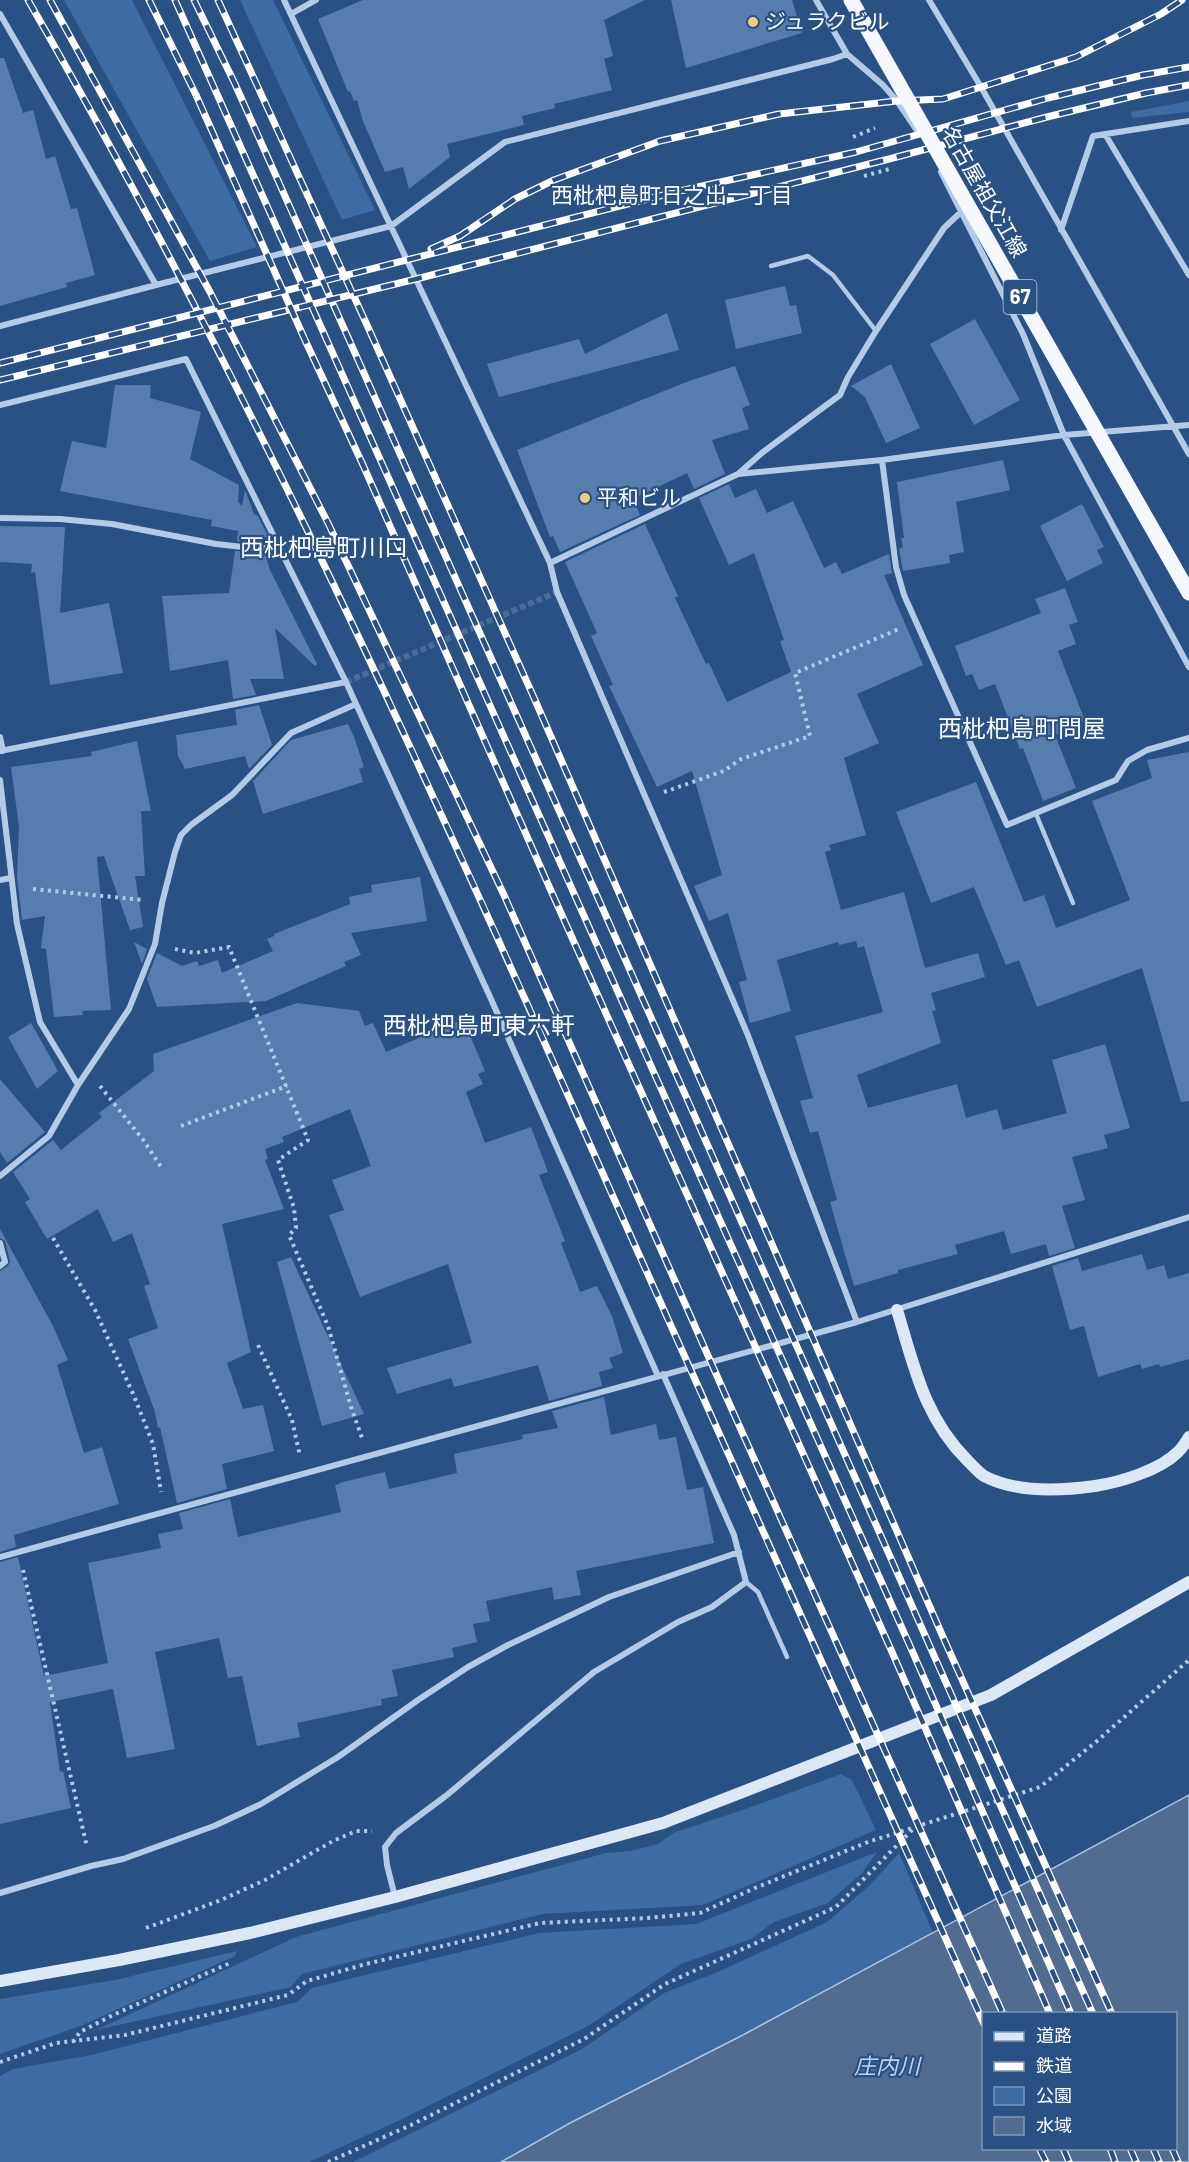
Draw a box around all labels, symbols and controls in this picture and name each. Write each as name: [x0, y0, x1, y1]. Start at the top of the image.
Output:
place label: ジュラクビル: [765, 8, 890, 33]
marker: ジュラクビル: [746, 15, 760, 29]
street label: 名古屋祖父江線: [938, 121, 1033, 261]
district label: 西枇杷島町日之出一丁目: [551, 181, 793, 207]
road number: 67: [1004, 280, 1036, 314]
place label: 平和ビル: [597, 484, 681, 509]
marker: 平和ビル: [578, 491, 592, 505]
district label: 西枇杷島町川口: [240, 532, 408, 561]
district label: 西枇杷島町問屋: [938, 713, 1106, 742]
district label: 西枇杷島町東六軒: [383, 1010, 575, 1039]
legend: [982, 2012, 1177, 2150]
text: 道路: [1036, 2024, 1072, 2046]
water label: 庄内川: [854, 2052, 922, 2078]
text: 鉄道: [1036, 2054, 1072, 2076]
text: 公園: [1036, 2084, 1072, 2106]
text: 水域: [1036, 2114, 1072, 2136]

